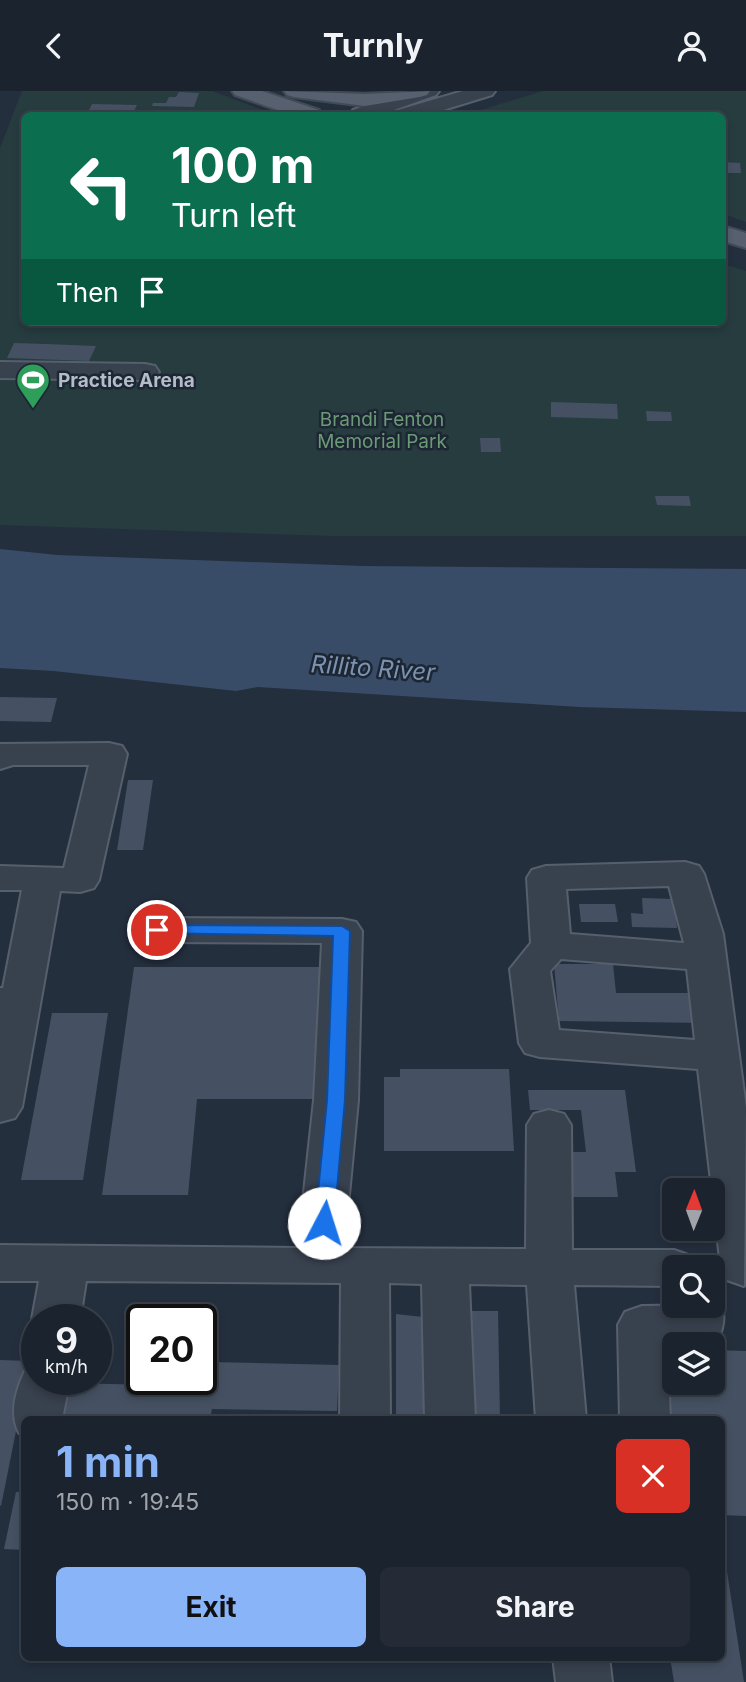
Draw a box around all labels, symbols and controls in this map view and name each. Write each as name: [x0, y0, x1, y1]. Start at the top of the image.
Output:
text: Turnly: [323, 26, 423, 65]
icon: back: [35, 27, 73, 65]
icon: person: [673, 27, 711, 65]
text: 100 m: [171, 136, 315, 195]
icon: left: [56, 140, 147, 231]
text: Turn left: [171, 196, 296, 235]
icon: arrive: [133, 273, 171, 311]
text: Then: [56, 277, 119, 308]
sports icon: Practice Arena: [14, 361, 52, 410]
place label: Practice Arena: [58, 369, 195, 392]
park label: Brandi Fenton Memorial Park: [317, 408, 447, 453]
water label: Rillito River: [310, 649, 437, 687]
pin: [127, 900, 187, 960]
icon: arrive: [138, 911, 176, 949]
north arrow: [662, 1178, 724, 1241]
map controls: [662, 1178, 725, 1395]
position arrow: [287, 1186, 361, 1260]
button: search: [662, 1255, 725, 1318]
speed limit sign: 20: [126, 1304, 217, 1395]
text: 9: [55, 1319, 78, 1361]
button: layers: [662, 1332, 725, 1395]
text: km/h: [45, 1356, 88, 1377]
text: 1 min: [56, 1436, 160, 1487]
button: close: [616, 1439, 690, 1513]
text: 150 m · 19:45: [56, 1488, 199, 1516]
button: Exit: [56, 1567, 366, 1647]
button: Share: [380, 1567, 690, 1647]

